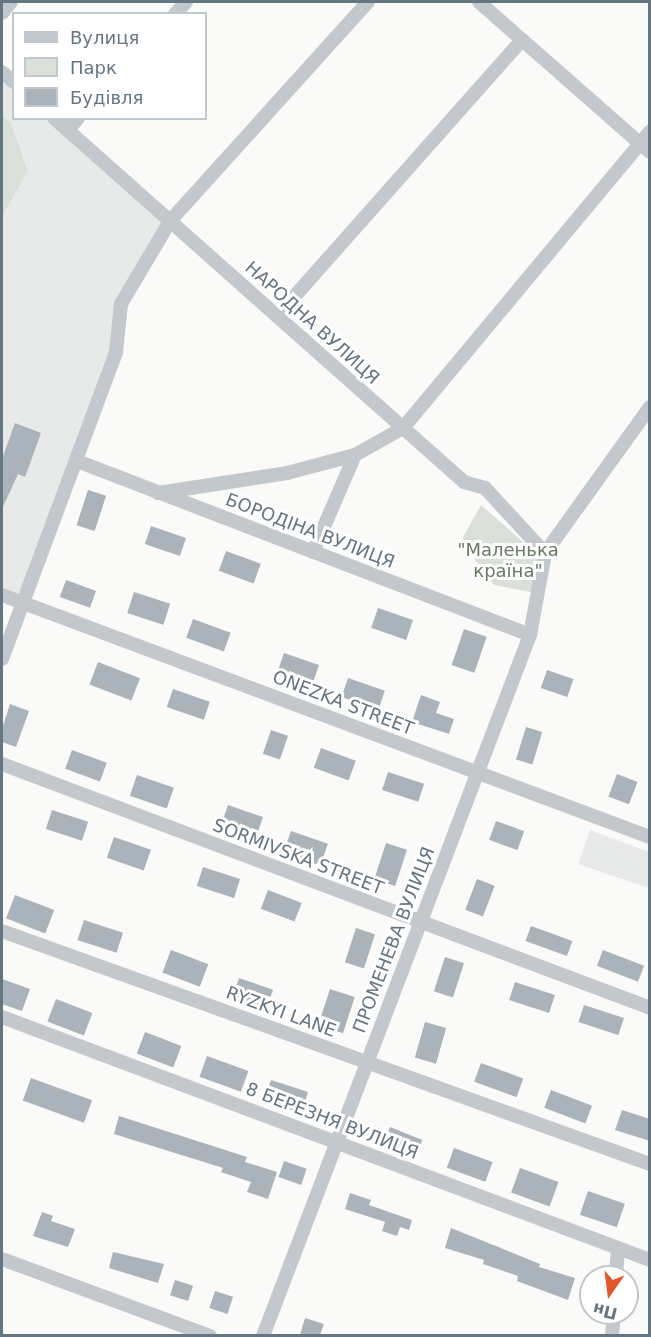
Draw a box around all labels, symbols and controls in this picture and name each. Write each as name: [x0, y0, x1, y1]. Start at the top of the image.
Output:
legend: [12, 12, 207, 120]
text: Вулиця: [70, 27, 139, 48]
text: Парк: [70, 57, 117, 78]
text: Будівля: [70, 87, 143, 108]
street label: НАРОДНА ВУЛИЦЯ: [240, 257, 384, 389]
street label: БОРОДІНА ВУЛИЦЯ: [222, 489, 398, 573]
park label: "Маленька країна": [457, 540, 559, 582]
street label: ONEZKA STREET: [269, 666, 417, 740]
street label: SORMIVSKA STREET: [210, 815, 386, 899]
street label: ПРОМЕНЕВА ВУЛИЦЯ: [349, 844, 439, 1036]
street label: RYZKYI LANE: [223, 982, 339, 1042]
street label: 8 БЕРЕЗНЯ ВУЛИЦЯ: [243, 1078, 421, 1164]
north arrow: [579, 1265, 639, 1325]
text: Пн: [591, 1299, 619, 1323]

